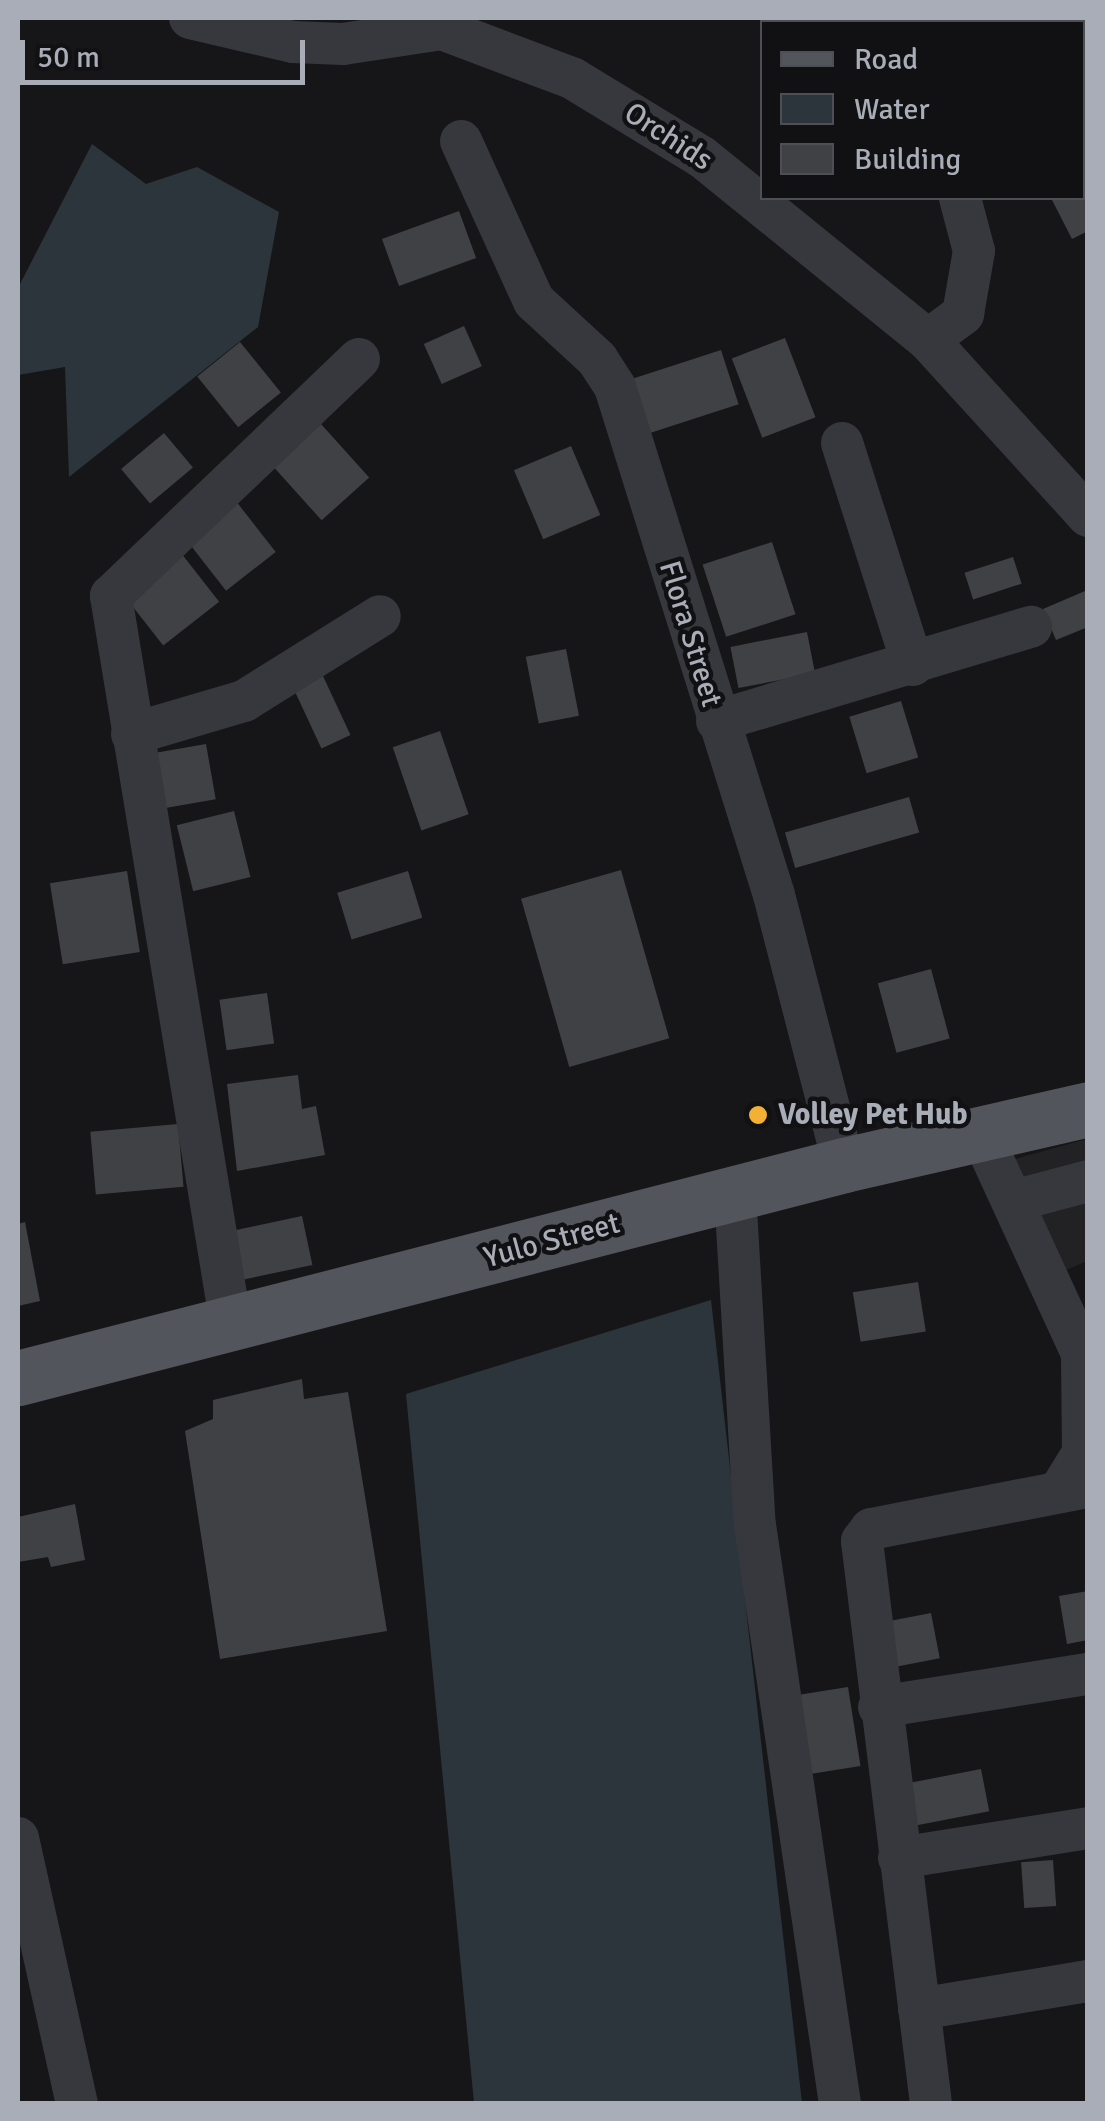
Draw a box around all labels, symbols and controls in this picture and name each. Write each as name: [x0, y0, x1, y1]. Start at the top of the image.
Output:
scale bar: [25, 20, 310, 82]
legend: [760, 20, 1085, 200]
text: 50 m: [37, 39, 100, 76]
text: Road: [854, 41, 918, 78]
text: Water: [854, 91, 930, 128]
street label: Orchids: [617, 95, 719, 179]
text: Building: [854, 141, 961, 178]
street label: Flora Street: [651, 557, 729, 711]
place label: Volley Pet Hub: [778, 1097, 968, 1133]
marker: Volley Pet Hub: [747, 1104, 769, 1126]
street label: Yulo Street: [480, 1206, 624, 1276]

